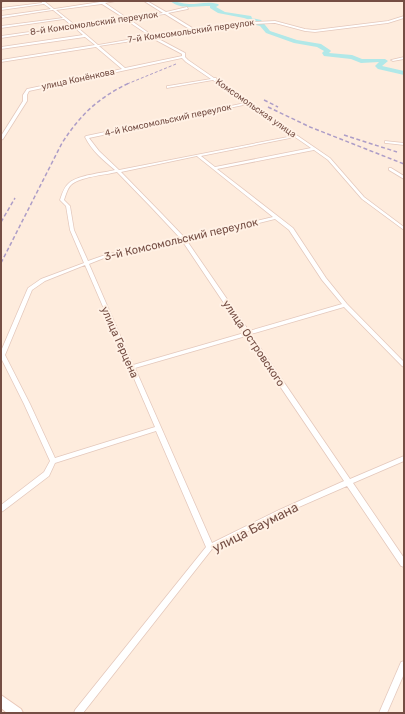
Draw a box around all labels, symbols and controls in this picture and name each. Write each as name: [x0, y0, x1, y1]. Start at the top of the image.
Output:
street label: 8-й Комсомольский переулок: [29, 9, 159, 37]
street label: 7-й Комсомольский переулок: [127, 17, 255, 45]
street label: улица Конёнкова: [41, 66, 116, 92]
street label: Комсомольская улица: [214, 76, 298, 140]
street label: 4-й Комсомольский переулок: [104, 102, 232, 138]
street label: 3-й Комсомольский переулок: [103, 215, 259, 264]
street label: улица Островского: [220, 298, 287, 389]
street label: улица Герцена: [98, 304, 141, 380]
street label: улица Баумана: [210, 499, 301, 556]

